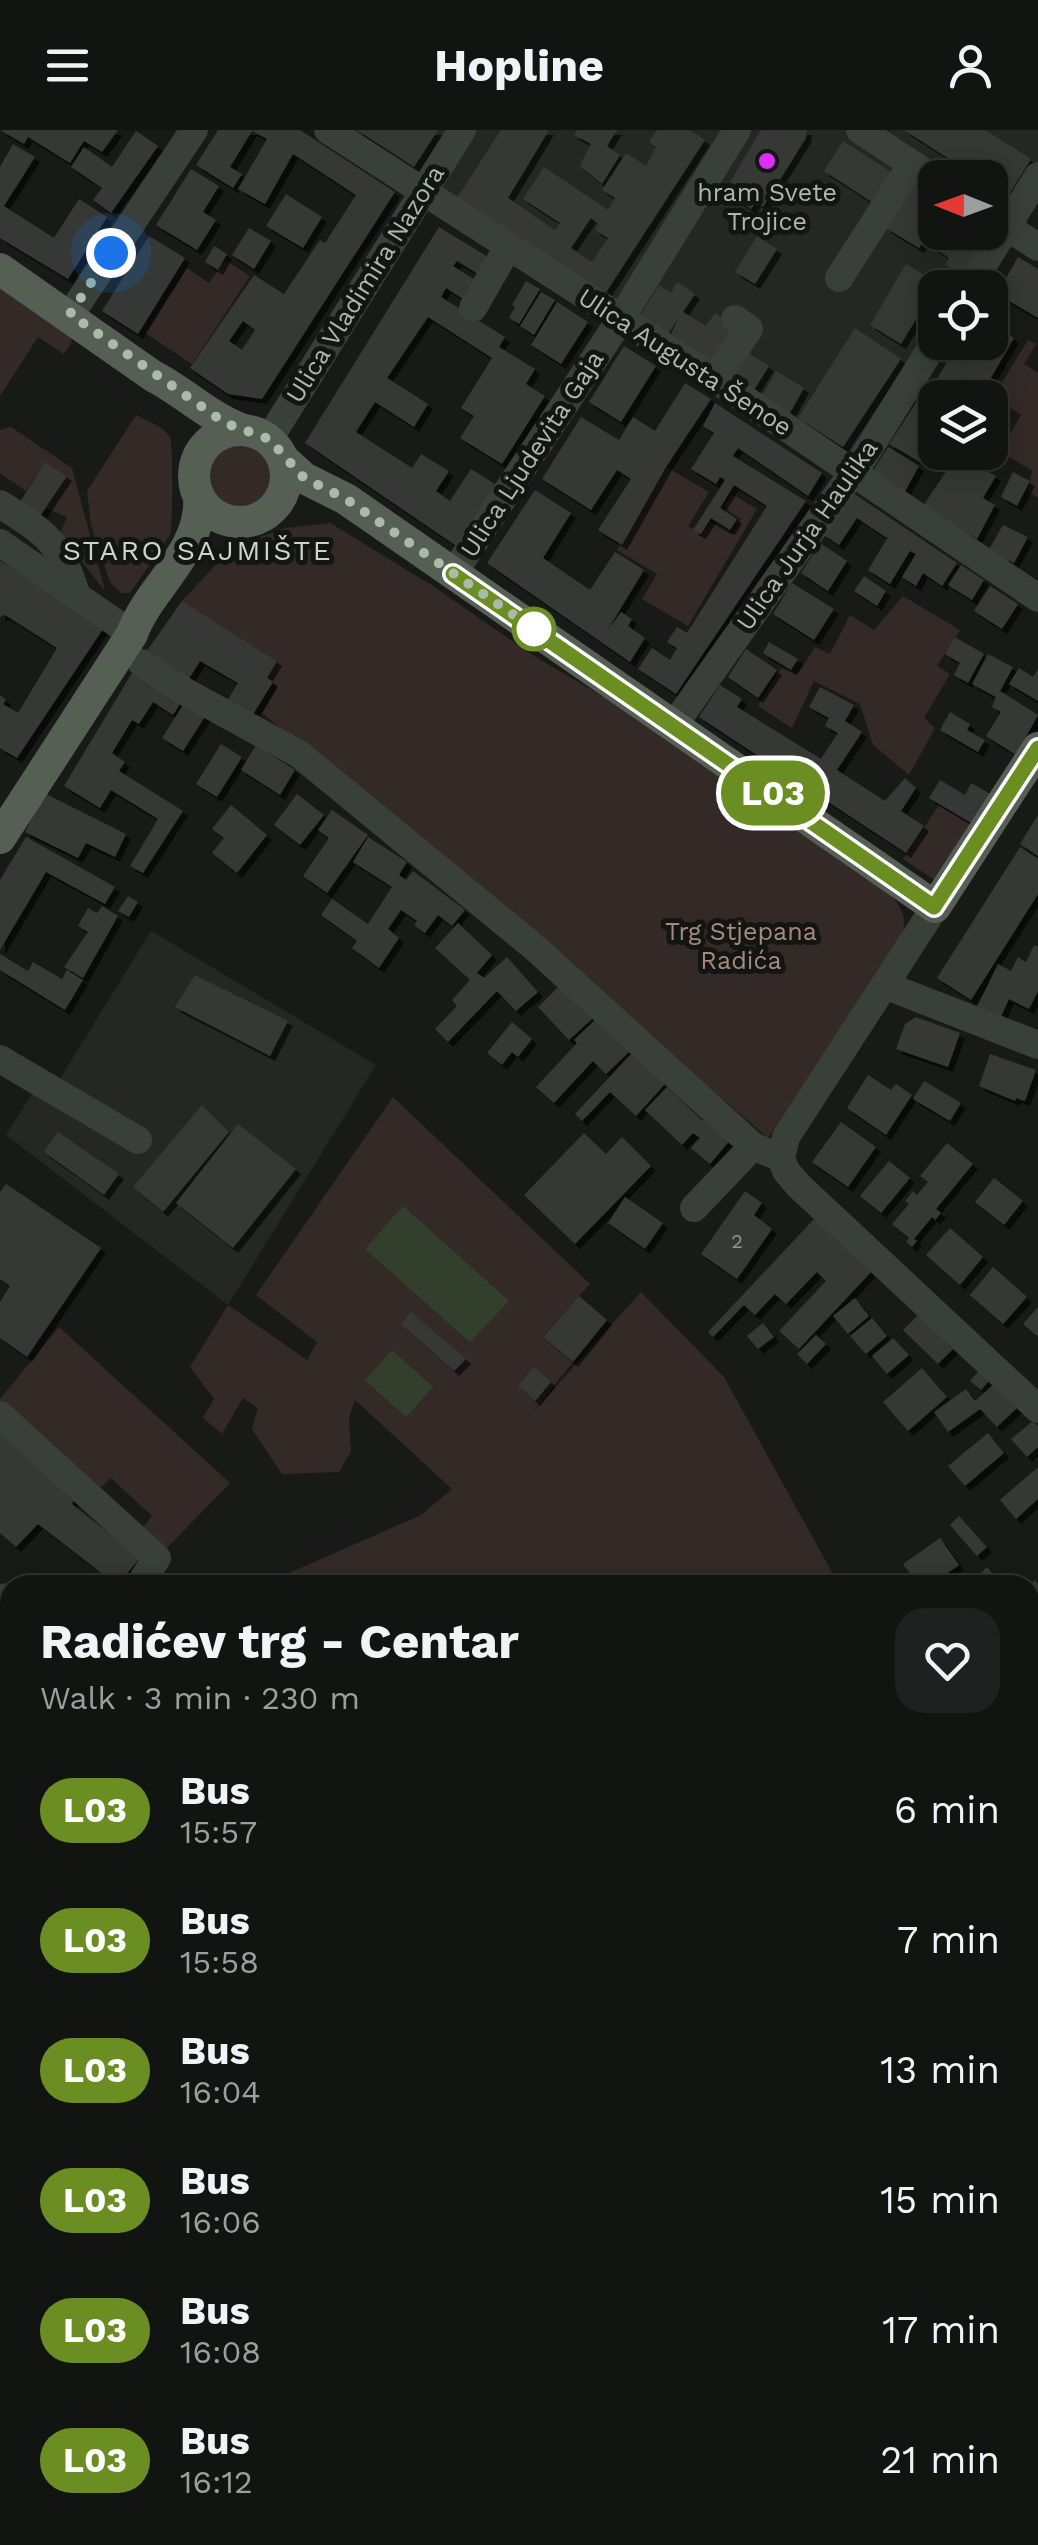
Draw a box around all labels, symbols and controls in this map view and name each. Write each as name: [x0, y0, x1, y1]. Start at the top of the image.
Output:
icon: menu: [40, 38, 95, 93]
icon: person: [943, 38, 998, 93]
text: Hopline: [434, 39, 604, 92]
marker: hram Svete Trojice: [756, 150, 778, 172]
street label: Ulica Vladimira Nazora: [280, 160, 450, 408]
north arrow: [918, 160, 1008, 250]
map controls: [918, 160, 1008, 470]
place label: hram Svete Trojice: [697, 178, 837, 236]
your location: [86, 228, 136, 278]
button: locate: [918, 270, 1008, 360]
street label: Ulica Augusta Šenoe: [573, 281, 798, 442]
street label: Ulica Ljudevita Gaja: [454, 345, 610, 563]
button: layers: [918, 380, 1008, 470]
street label: Ulica Jurja Haulika: [730, 434, 884, 636]
district label: STARO SAJMIŠTE: [63, 534, 333, 567]
unlabelled marker: [513, 608, 555, 650]
line badge: L03: [716, 760, 830, 826]
text: L03: [741, 772, 805, 814]
park label: Trg Stjepana Radića: [665, 917, 817, 975]
house number: 2: [731, 1229, 743, 1253]
button: heart: [895, 1608, 1000, 1713]
text: Radićev trg - Centar: [40, 1613, 519, 1670]
text: Walk · 3 min · 230 m: [40, 1679, 360, 1717]
text: Bus: [180, 1769, 250, 1813]
text: 6 min: [894, 1788, 1000, 1832]
text: L03: [63, 1789, 127, 1831]
text: 15:57: [180, 1813, 257, 1851]
text: Bus: [180, 1899, 250, 1943]
text: 7 min: [897, 1918, 1000, 1962]
text: L03: [63, 1919, 127, 1961]
text: 15:58: [180, 1943, 259, 1981]
text: Bus: [180, 2029, 250, 2073]
text: 13 min: [880, 2048, 1000, 2092]
text: L03: [63, 2049, 127, 2091]
text: 16:04: [180, 2073, 261, 2111]
text: Bus: [180, 2159, 250, 2203]
text: 15 min: [880, 2178, 1000, 2222]
text: L03: [63, 2179, 127, 2221]
text: 16:06: [180, 2203, 261, 2241]
text: Bus: [180, 2289, 250, 2333]
text: 17 min: [882, 2308, 1000, 2352]
text: L03: [63, 2309, 127, 2351]
text: 16:08: [180, 2333, 261, 2371]
text: Bus: [180, 2419, 250, 2463]
text: 21 min: [880, 2438, 1000, 2482]
text: L03: [63, 2439, 127, 2481]
text: 16:12: [180, 2463, 253, 2501]

